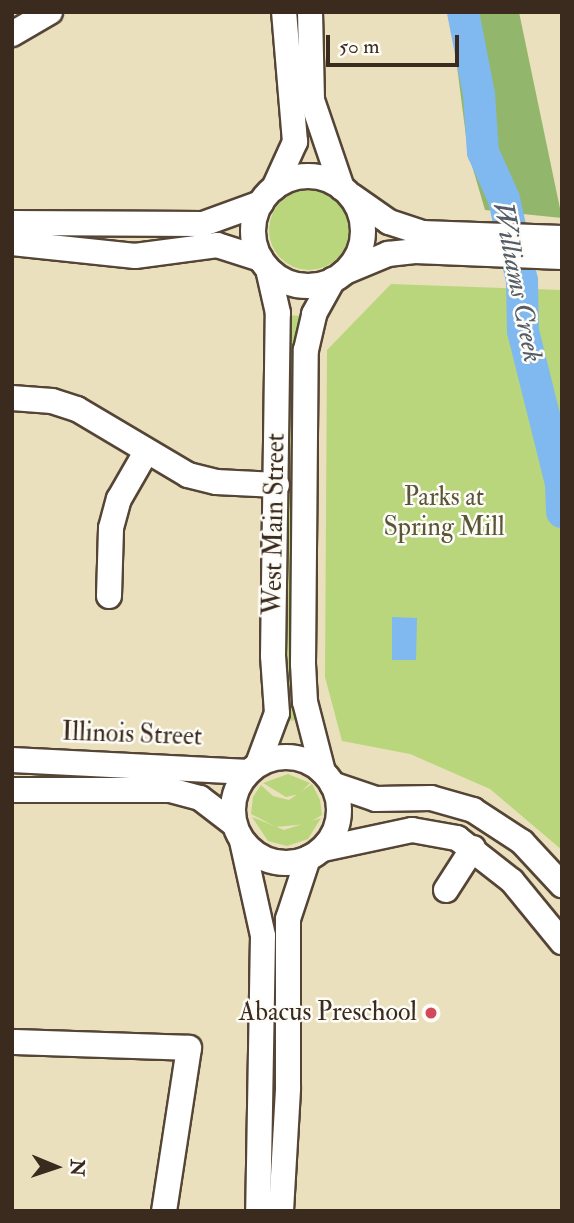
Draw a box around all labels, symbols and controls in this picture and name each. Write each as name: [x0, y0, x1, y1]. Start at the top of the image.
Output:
scale bar: [329, 21, 462, 65]
text: 50 m: [339, 33, 380, 60]
water label: Williams Creek: [485, 199, 549, 365]
street label: West Main Street: [258, 433, 292, 615]
park label: Parks at Spring Mill: [383, 482, 505, 544]
street label: Illinois Street: [61, 717, 203, 753]
place label: Abacus Preschool: [239, 997, 417, 1029]
marker: Abacus Preschool: [423, 1005, 439, 1021]
north arrow: [21, 1132, 91, 1202]
text: N: [65, 1159, 89, 1177]

